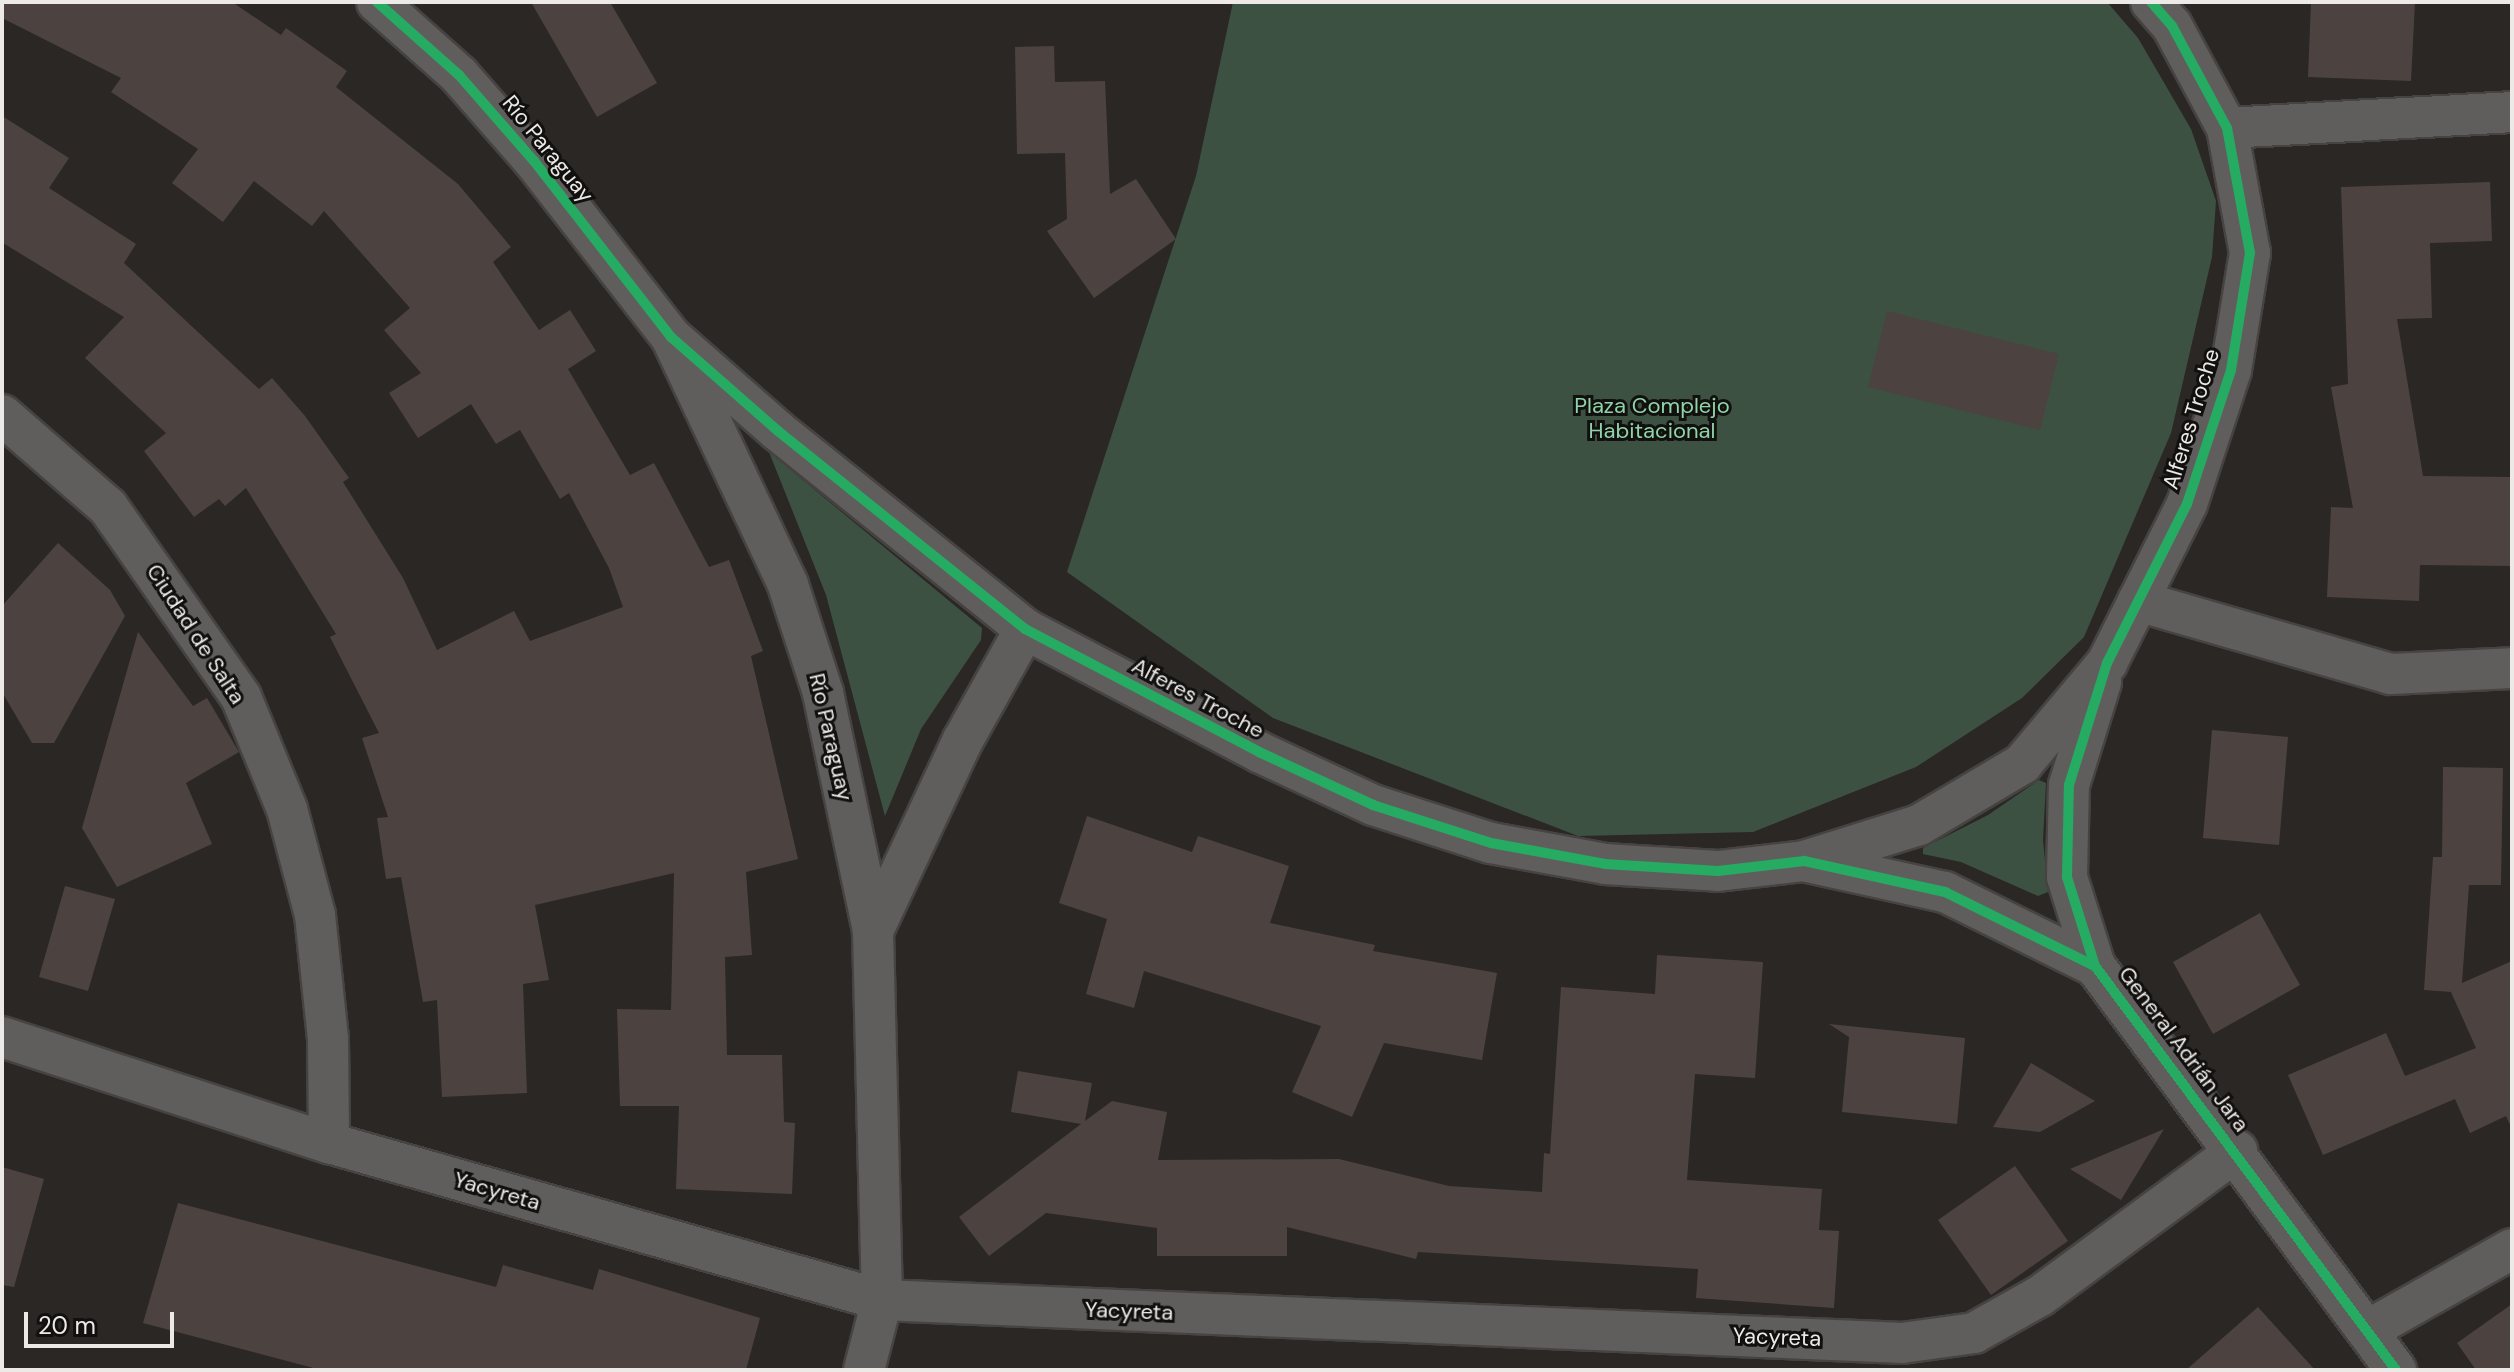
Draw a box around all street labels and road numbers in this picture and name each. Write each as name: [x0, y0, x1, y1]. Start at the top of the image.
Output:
street label: Río Paraguay: [497, 90, 599, 208]
street label: Alferes Troche: [2157, 345, 2225, 493]
street label: Ciudad de Salta: [141, 559, 251, 709]
street label: Alferes Troche: [1127, 652, 1269, 744]
street label: Río Paraguay: [804, 671, 858, 803]
street label: General Adrián Jara: [2113, 961, 2255, 1137]
street label: Yacyreta: [451, 1166, 543, 1216]
street label: Yacyreta: [1084, 1296, 1174, 1326]
street label: Yacyreta: [1732, 1322, 1822, 1352]

